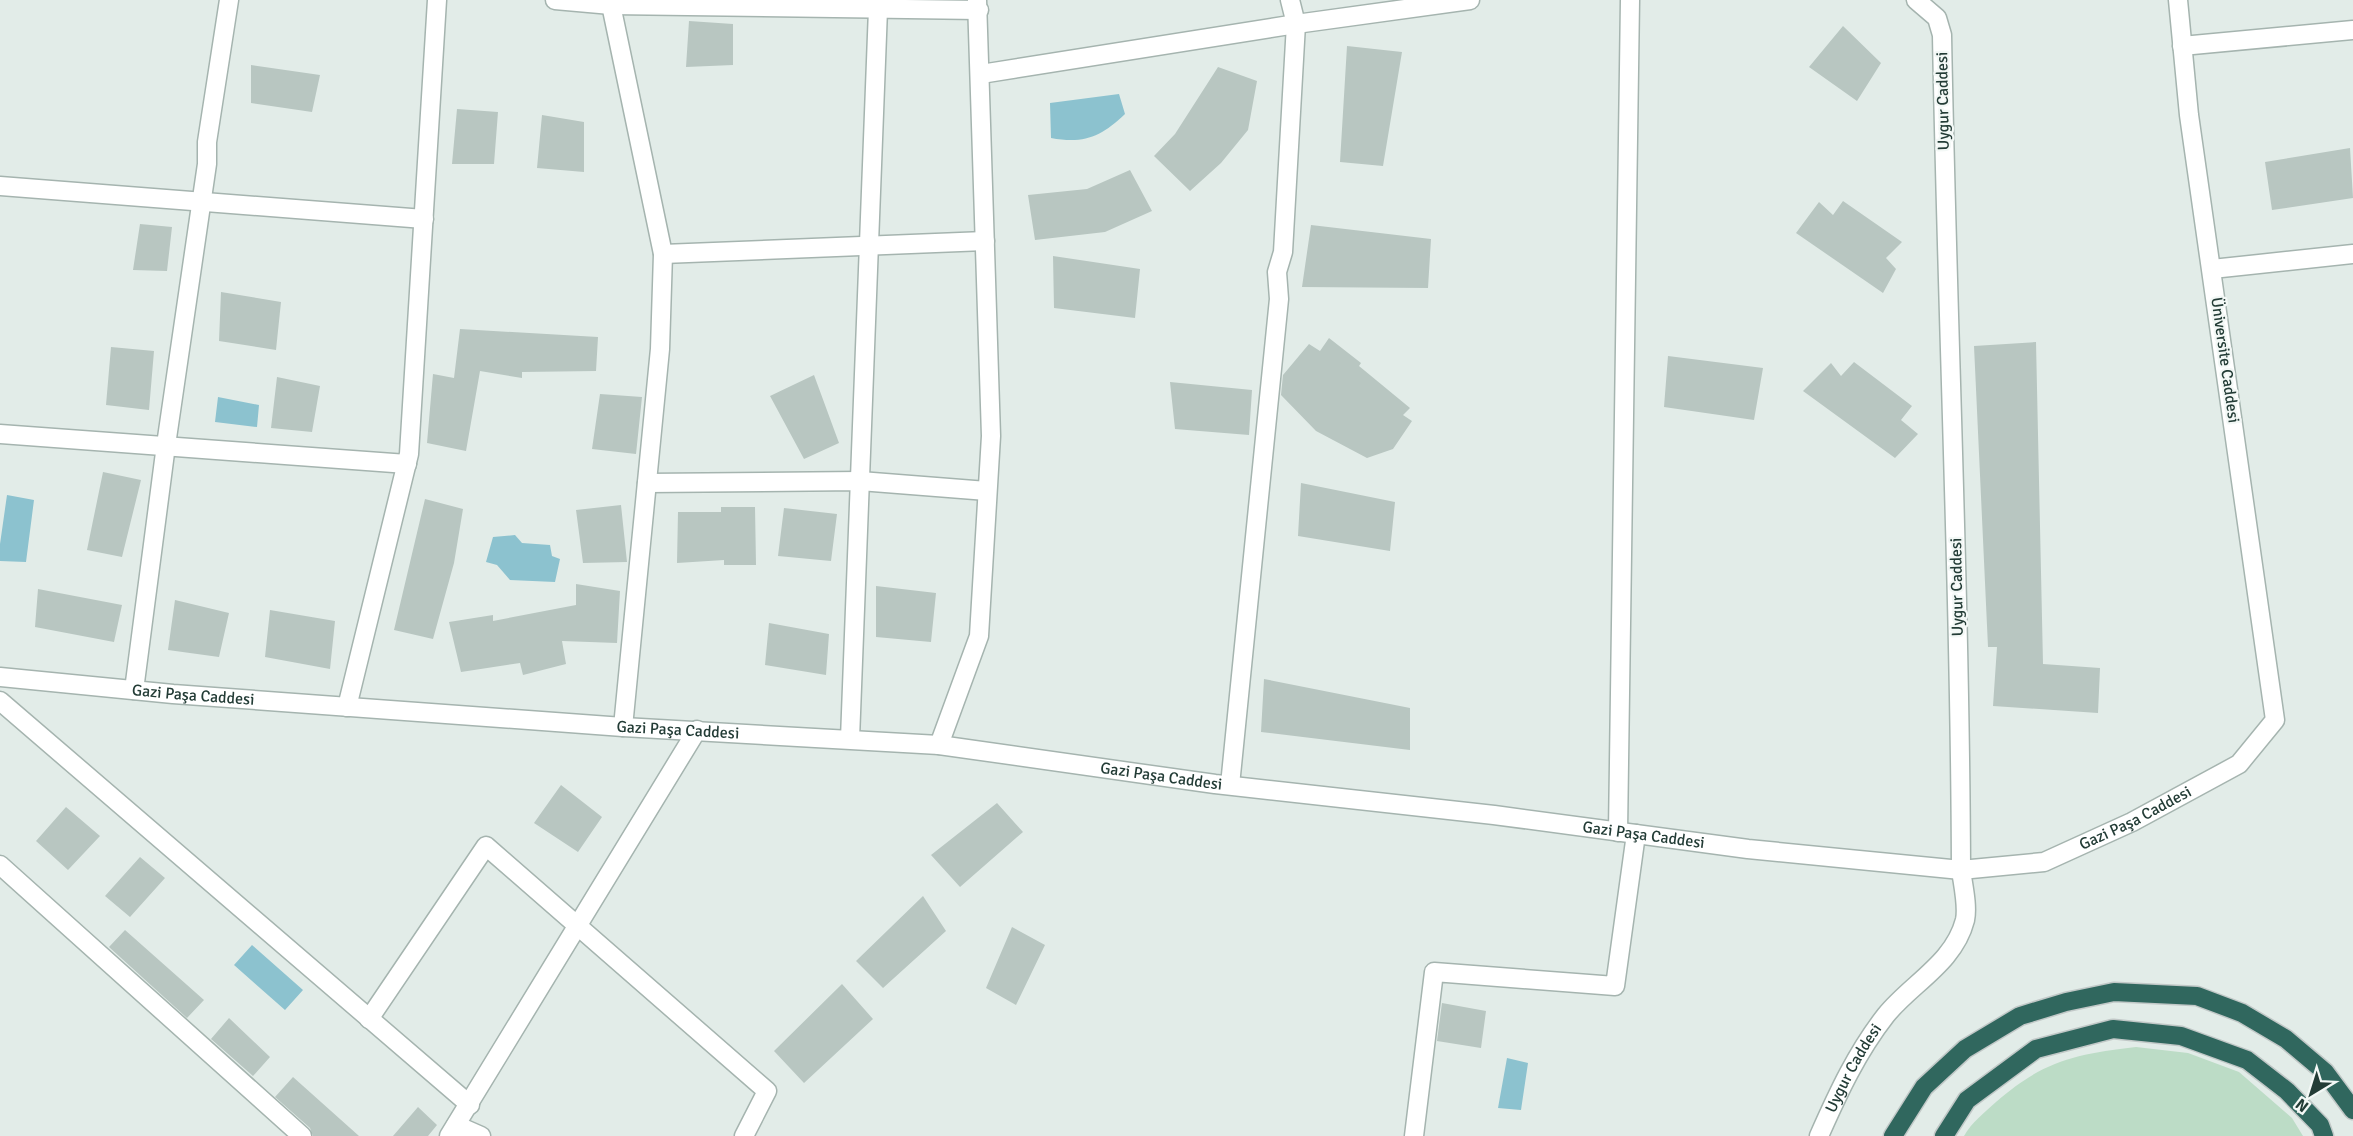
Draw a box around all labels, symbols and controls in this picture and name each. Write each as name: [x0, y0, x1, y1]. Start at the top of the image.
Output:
street label: Uygur Caddesi: [1932, 52, 1954, 150]
street label: Üniversite Caddesi: [2206, 296, 2244, 424]
street label: Uygur Caddesi: [1946, 538, 1968, 636]
street label: Gazi Paşa Caddesi: [131, 680, 255, 710]
street label: Gazi Paşa Caddesi: [616, 717, 740, 744]
street label: Gazi Paşa Caddesi: [1099, 758, 1223, 795]
street label: Gazi Paşa Caddesi: [2076, 782, 2195, 855]
street label: Gazi Paşa Caddesi: [1581, 817, 1706, 853]
street label: Uygur Caddesi: [1821, 1020, 1886, 1116]
north arrow: [2281, 1064, 2341, 1124]
text: N: [2292, 1094, 2313, 1116]

